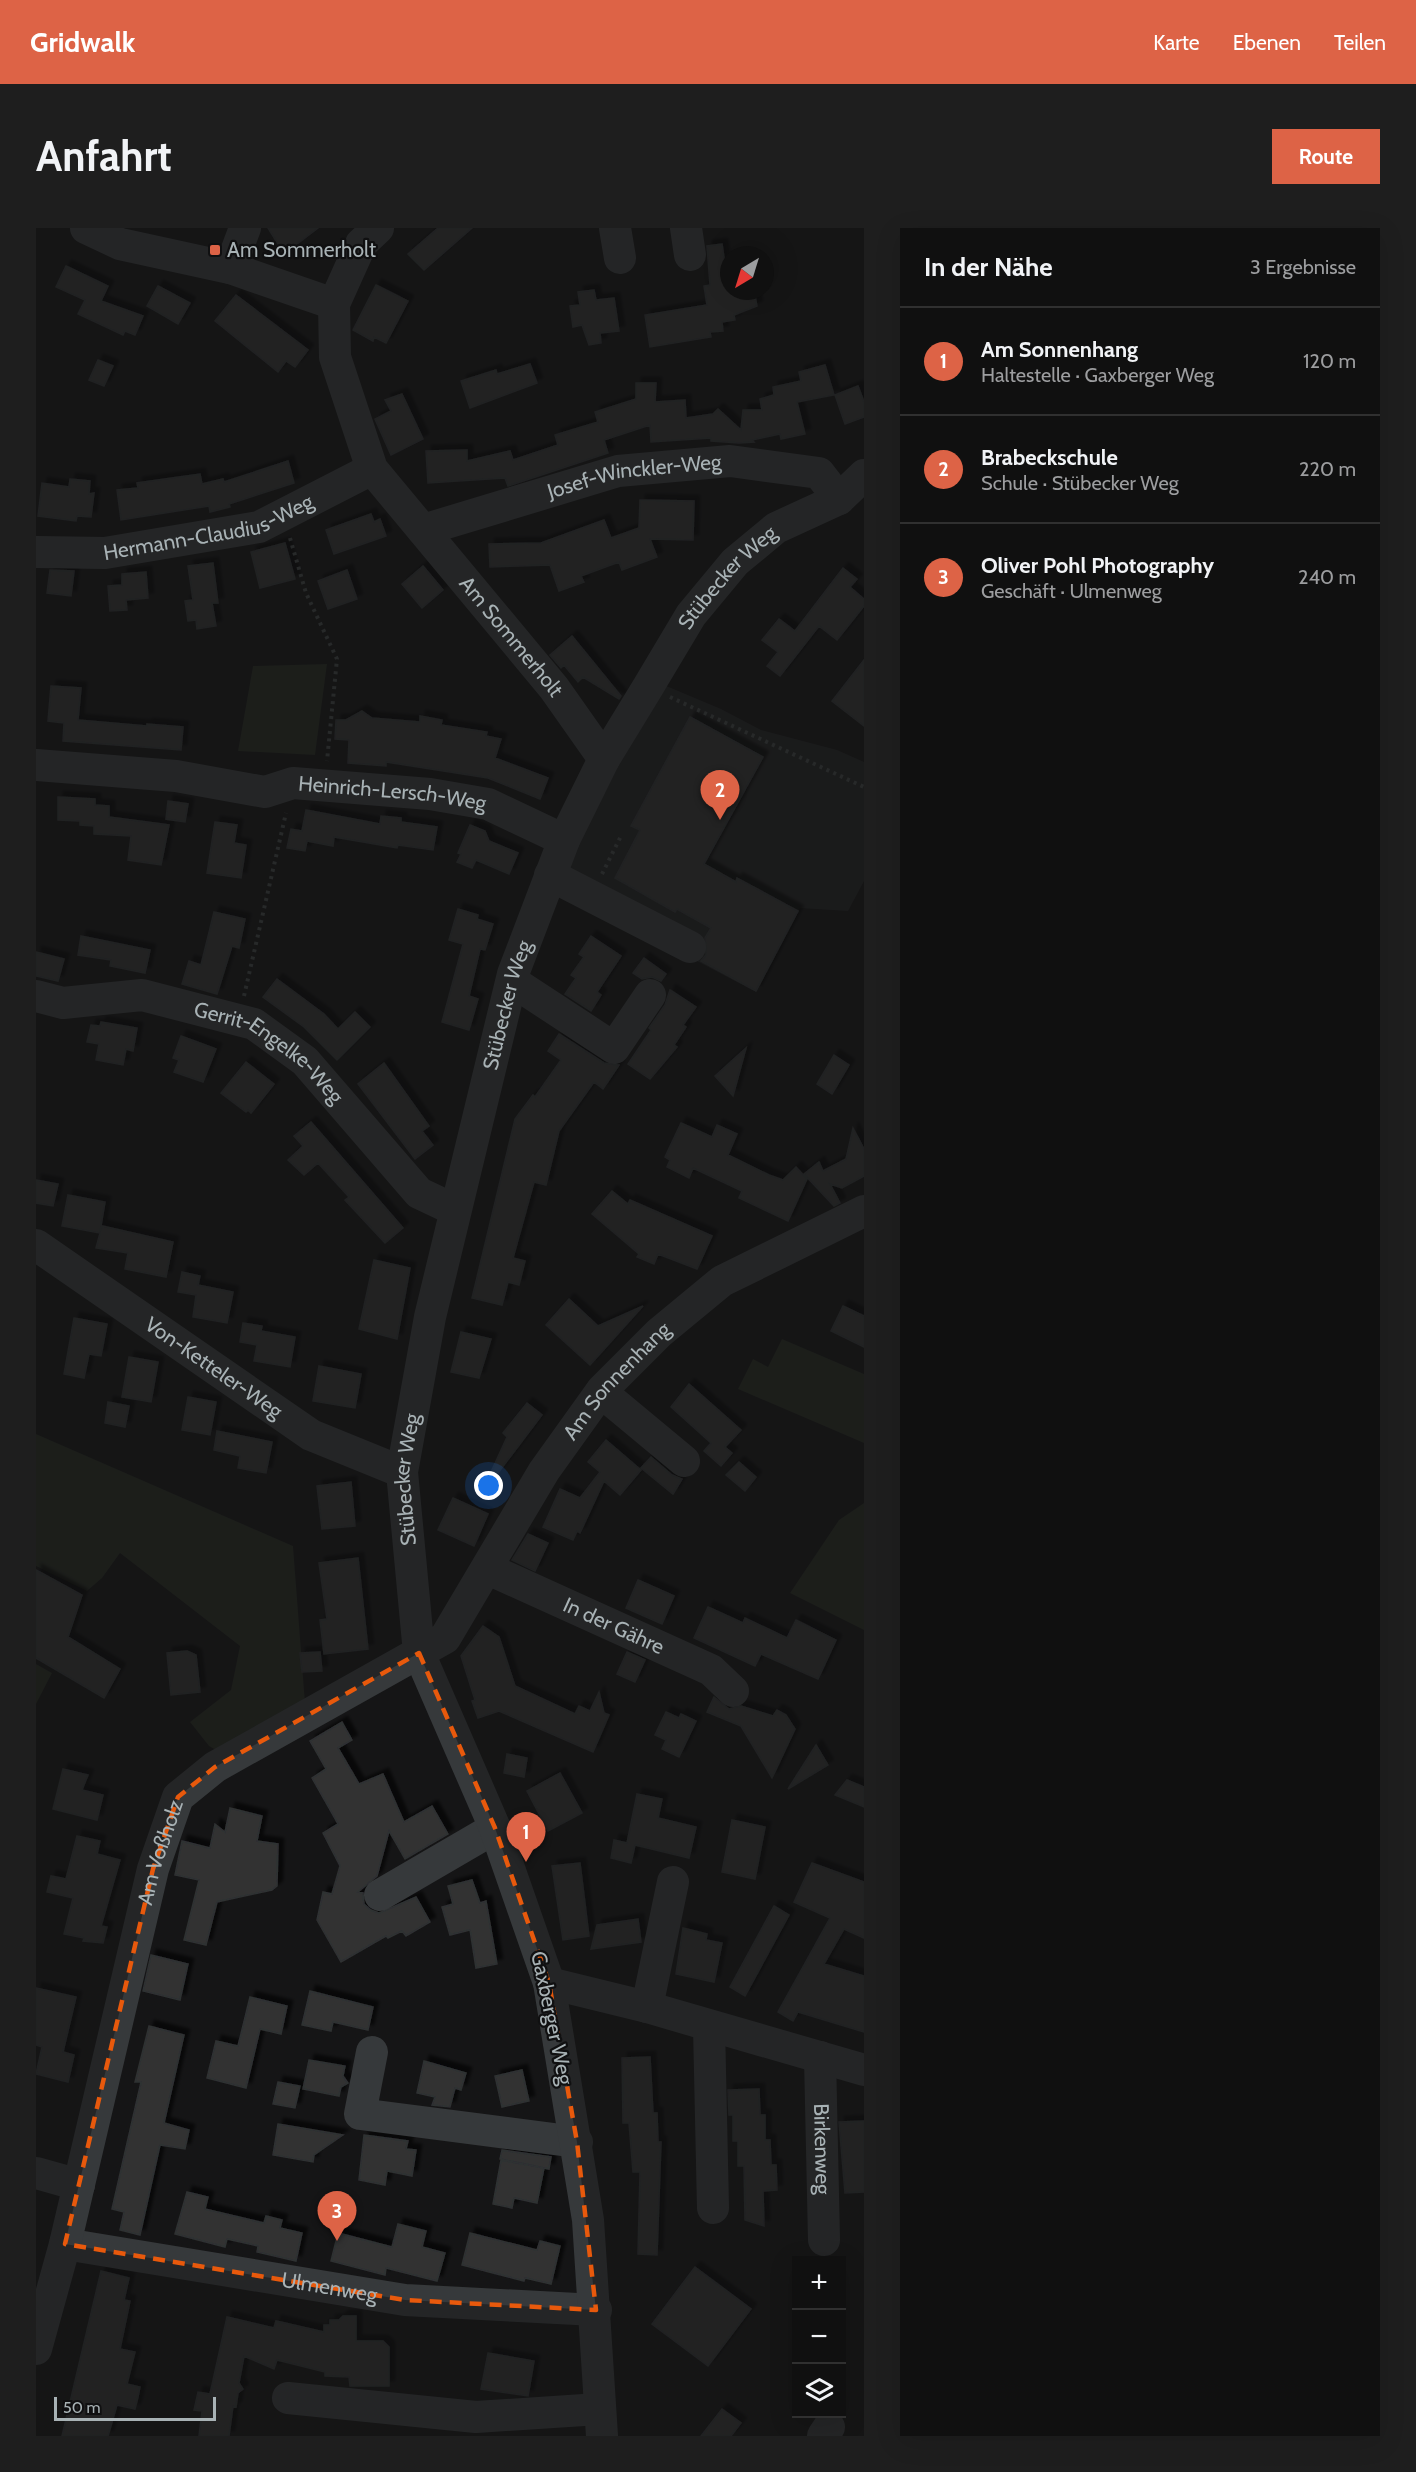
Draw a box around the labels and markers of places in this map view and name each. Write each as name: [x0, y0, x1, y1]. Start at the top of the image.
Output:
place label: Am Sommerholt: [227, 237, 376, 262]
marker: Am Sommerholt: [208, 243, 222, 257]
pin: 2: [700, 770, 740, 820]
pin: 1: [506, 1812, 546, 1862]
pin: 3: [318, 2192, 356, 2241]

